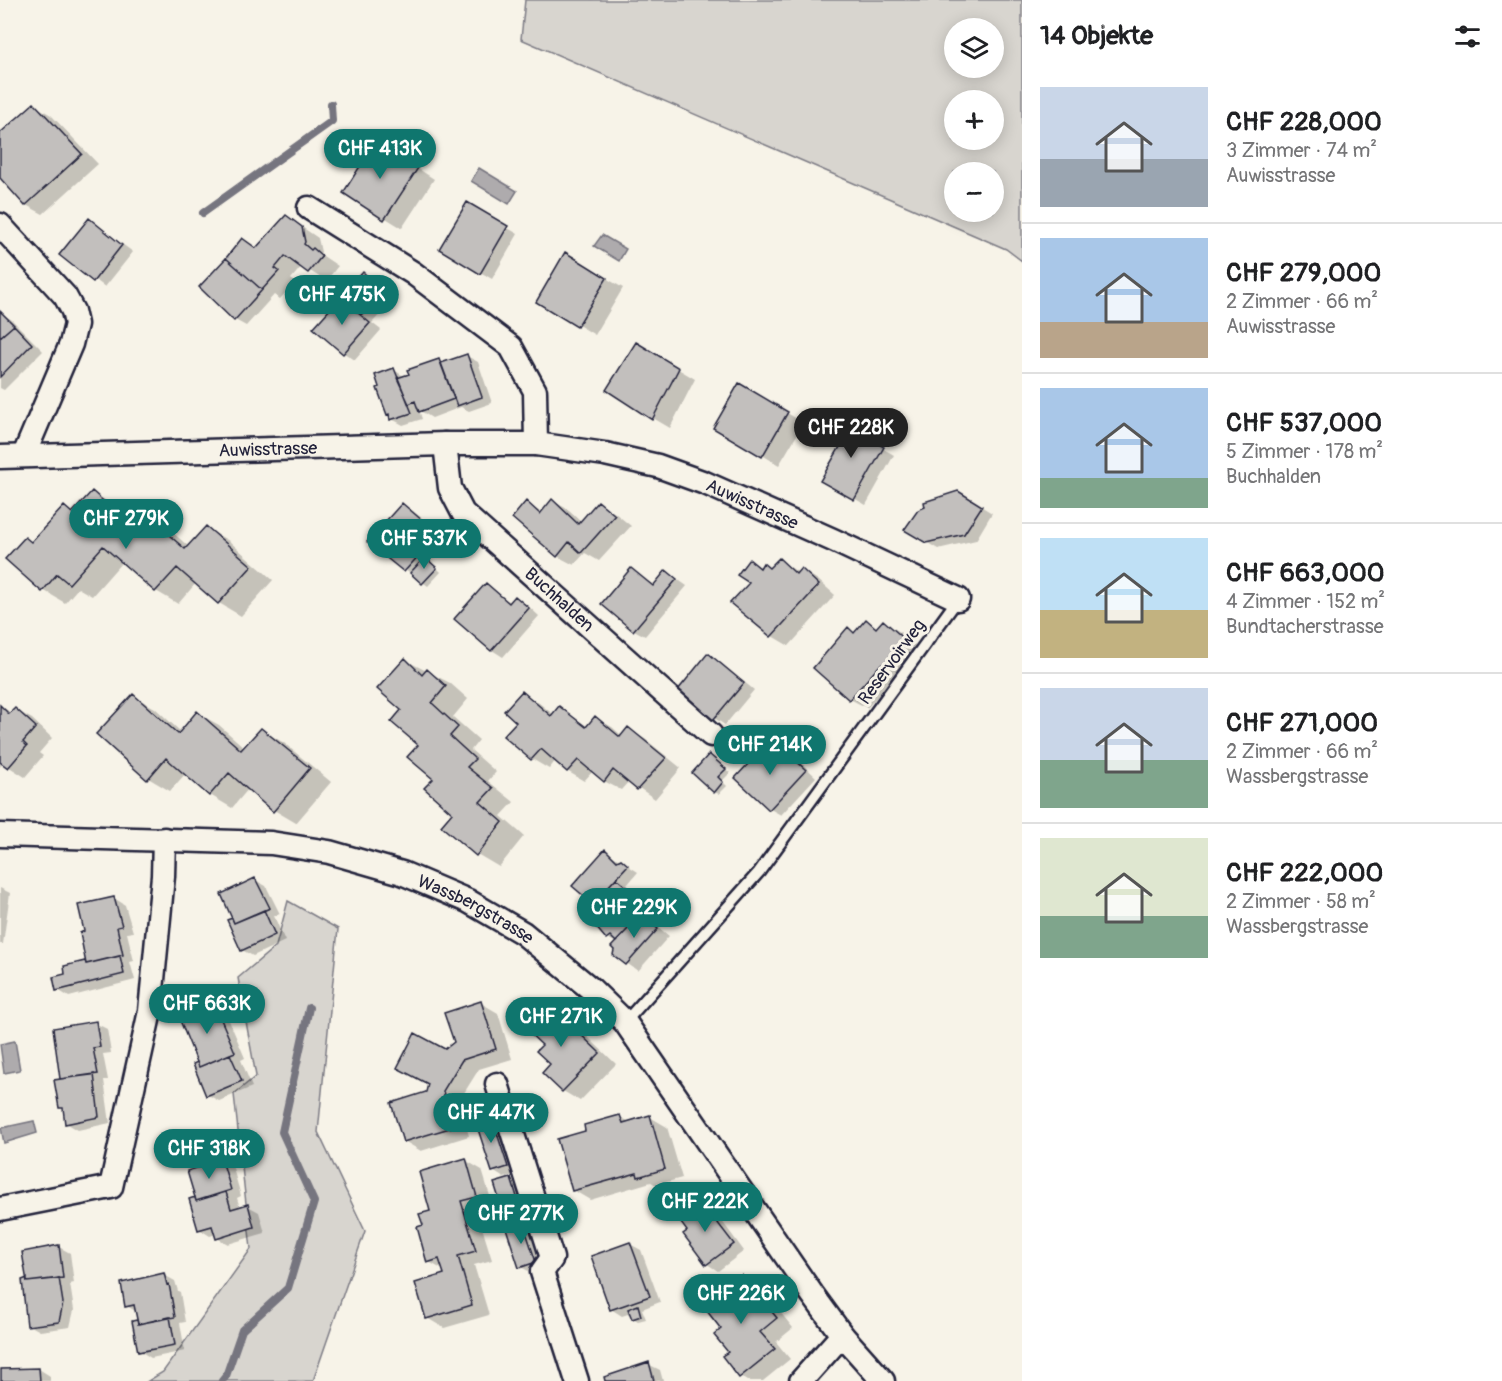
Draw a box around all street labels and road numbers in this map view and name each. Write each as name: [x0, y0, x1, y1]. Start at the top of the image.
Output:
street label: Auwisstrasse: [218, 436, 318, 462]
street label: Auwisstrasse: [703, 474, 802, 535]
street label: Buchhalden: [520, 562, 599, 637]
street label: Reservoirweg: [853, 615, 931, 709]
street label: Wassbergstrasse: [414, 870, 539, 949]

